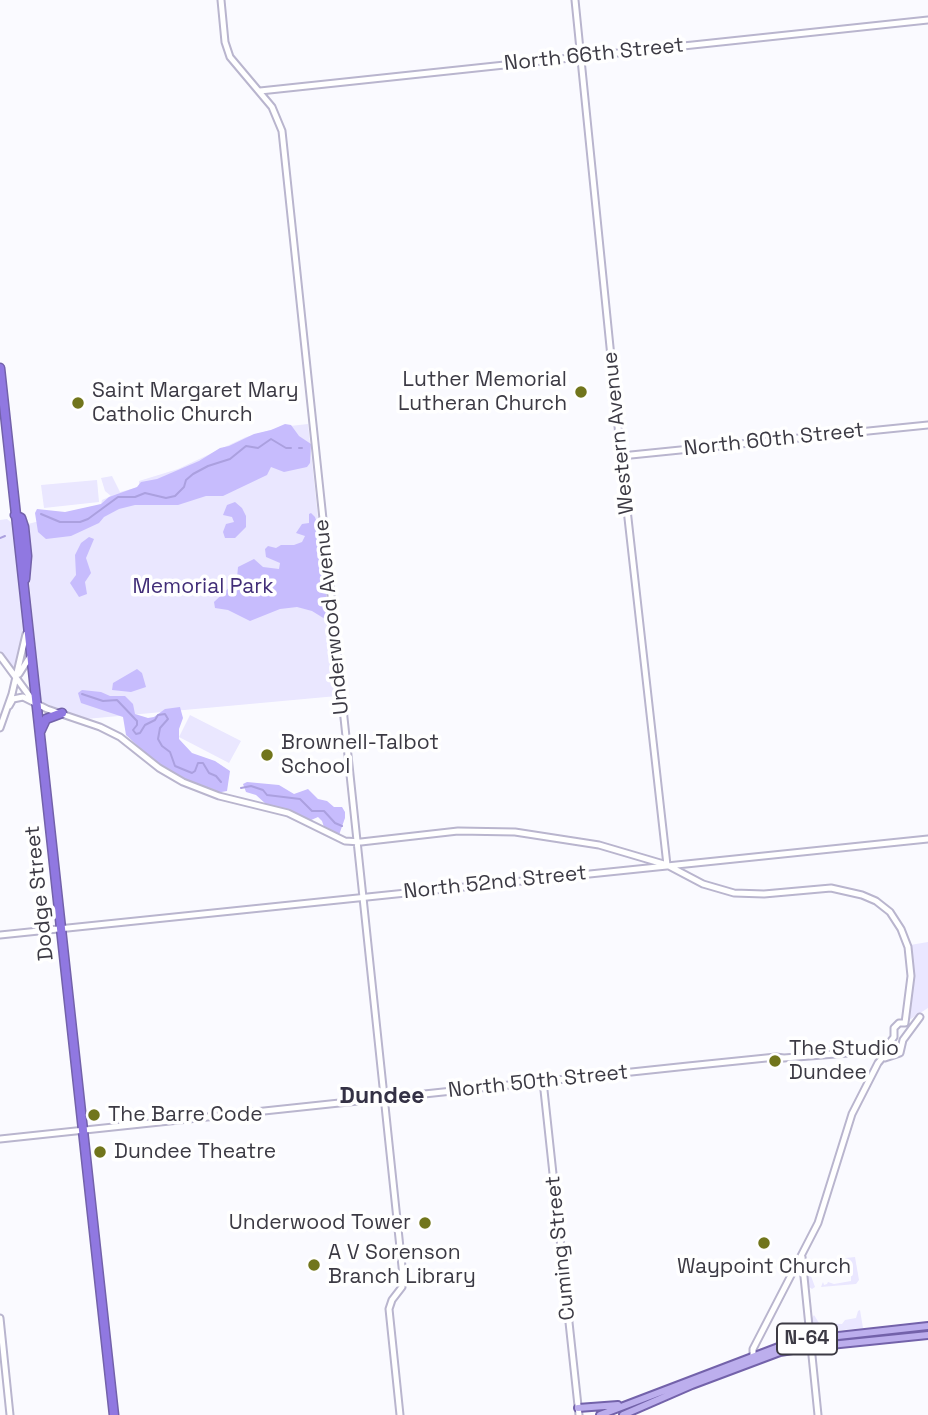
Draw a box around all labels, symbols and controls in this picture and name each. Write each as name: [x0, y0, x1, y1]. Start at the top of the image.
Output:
street label: North 66th Street: [503, 33, 685, 77]
street label: Western Avenue: [598, 350, 640, 516]
place label: Luther Memorial Lutheran Church: [398, 367, 567, 417]
place label: Saint Margaret Mary Catholic Church: [92, 378, 299, 428]
marker: Luther Memorial Lutheran Church: [573, 384, 589, 400]
marker: Saint Margaret Mary Catholic Church: [70, 395, 86, 411]
street label: North 60th Street: [683, 418, 865, 462]
street label: Underwood Avenue: [309, 518, 355, 716]
park label: Memorial Park: [133, 574, 273, 600]
place label: Brownell-Talbot School: [281, 730, 439, 780]
marker: Brownell-Talbot School: [259, 747, 275, 763]
street label: Dodge Street: [20, 824, 60, 962]
street label: North 52nd Street: [402, 861, 588, 905]
place label: The Studio Dundee: [789, 1036, 899, 1086]
marker: The Studio Dundee: [767, 1053, 783, 1069]
street label: North 50th Street: [447, 1060, 629, 1104]
district label: Dundee: [340, 1083, 424, 1111]
place label: The Barre Code: [108, 1102, 263, 1128]
marker: The Barre Code: [86, 1107, 102, 1123]
place label: Dundee Theatre: [114, 1139, 276, 1165]
marker: Dundee Theatre: [92, 1144, 108, 1160]
street label: Cuming Street: [541, 1174, 581, 1322]
place label: Underwood Tower: [229, 1210, 411, 1236]
marker: Underwood Tower: [417, 1215, 433, 1231]
marker: Waypoint Church: [756, 1235, 772, 1251]
place label: A V Sorenson Branch Library: [328, 1240, 476, 1290]
place label: Waypoint Church: [677, 1254, 851, 1280]
marker: A V Sorenson Branch Library: [306, 1257, 322, 1273]
road number: N-64: [777, 1324, 837, 1354]

